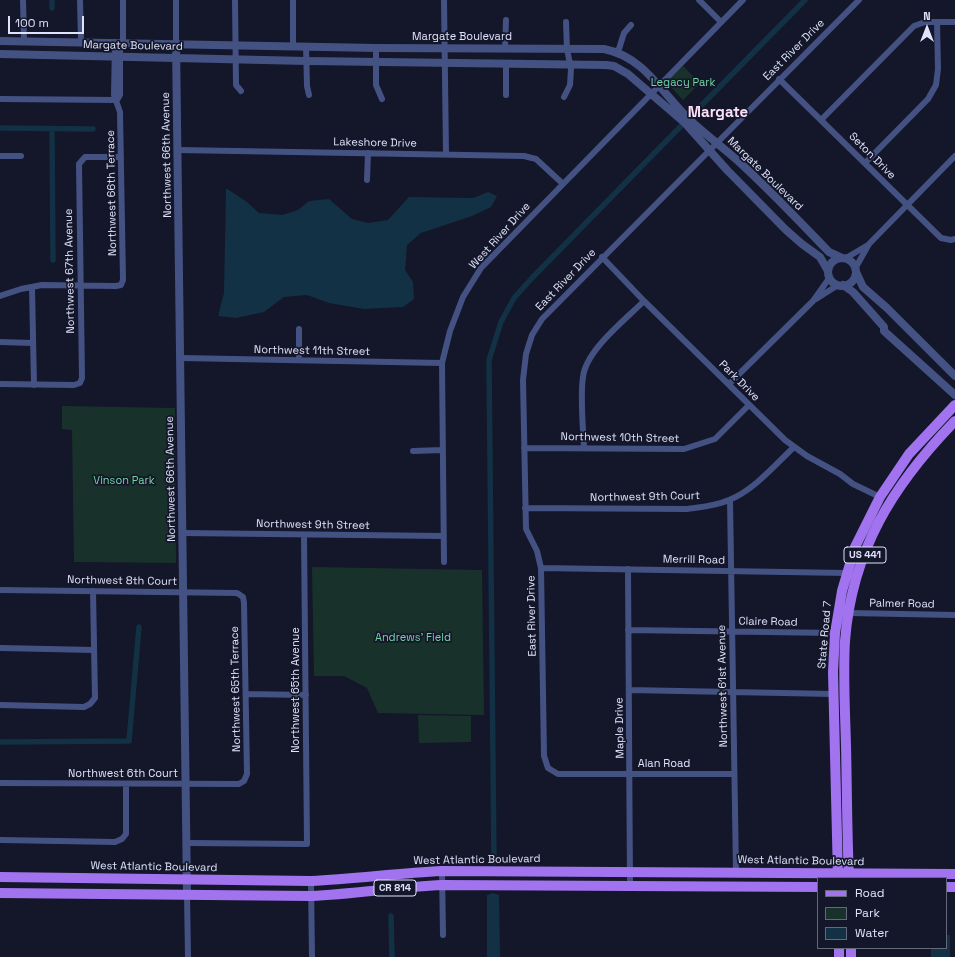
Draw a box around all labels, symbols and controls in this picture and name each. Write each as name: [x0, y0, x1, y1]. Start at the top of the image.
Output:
scale bar: [10, 8, 86, 34]
north arrow: [907, 8, 947, 48]
text: N: [923, 9, 931, 23]
text: 100 m: [15, 15, 49, 31]
street label: East River Drive: [761, 17, 827, 83]
street label: Margate Boulevard: [412, 30, 512, 44]
street label: Margate Boulevard: [83, 39, 183, 53]
park label: Legacy Park: [651, 76, 715, 90]
street label: Northwest 66th Avenue: [159, 92, 175, 218]
district label: Margate: [688, 104, 748, 122]
street label: Northwest 66th Terrace: [104, 130, 120, 256]
street label: Seton Drive: [846, 130, 898, 182]
street label: Margate Boulevard: [724, 135, 806, 213]
street label: Lakeshore Drive: [333, 136, 417, 150]
street label: West River Drive: [467, 200, 533, 272]
street label: Northwest 67th Avenue: [62, 208, 78, 334]
street label: East River Drive: [533, 246, 599, 314]
street label: Northwest 11th Street: [254, 343, 370, 359]
street label: Park Drive: [716, 358, 762, 404]
street label: Northwest 66th Avenue: [163, 416, 179, 542]
street label: Northwest 10th Street: [561, 430, 679, 446]
park label: Vinson Park: [93, 474, 155, 488]
street label: Northwest 9th Court: [590, 489, 700, 505]
street label: Northwest 9th Street: [256, 517, 370, 533]
road number: US 441: [844, 547, 886, 563]
street label: Merrill Road: [663, 553, 725, 567]
street label: Northwest 8th Court: [67, 573, 177, 589]
street label: East River Drive: [525, 575, 539, 657]
street label: Palmer Road: [869, 597, 935, 611]
street label: State Road 7: [815, 601, 835, 669]
street label: Claire Road: [738, 615, 798, 629]
street label: Northwest 61st Avenue: [715, 625, 731, 747]
street label: Northwest 65th Terrace: [228, 626, 244, 752]
street label: Northwest 65th Avenue: [289, 627, 303, 753]
park label: Andrews' Field: [375, 631, 451, 645]
street label: Maple Drive: [613, 697, 627, 759]
street label: Alan Road: [638, 757, 690, 771]
street label: Northwest 6th Court: [68, 767, 178, 781]
street label: West Atlantic Boulevard: [413, 852, 541, 868]
street label: West Atlantic Boulevard: [737, 853, 865, 869]
street label: West Atlantic Boulevard: [90, 859, 218, 875]
legend: [817, 877, 947, 949]
road number: CR 814: [374, 880, 416, 896]
text: Road: [855, 885, 884, 901]
text: Park: [855, 905, 880, 921]
text: Water: [855, 925, 889, 941]

